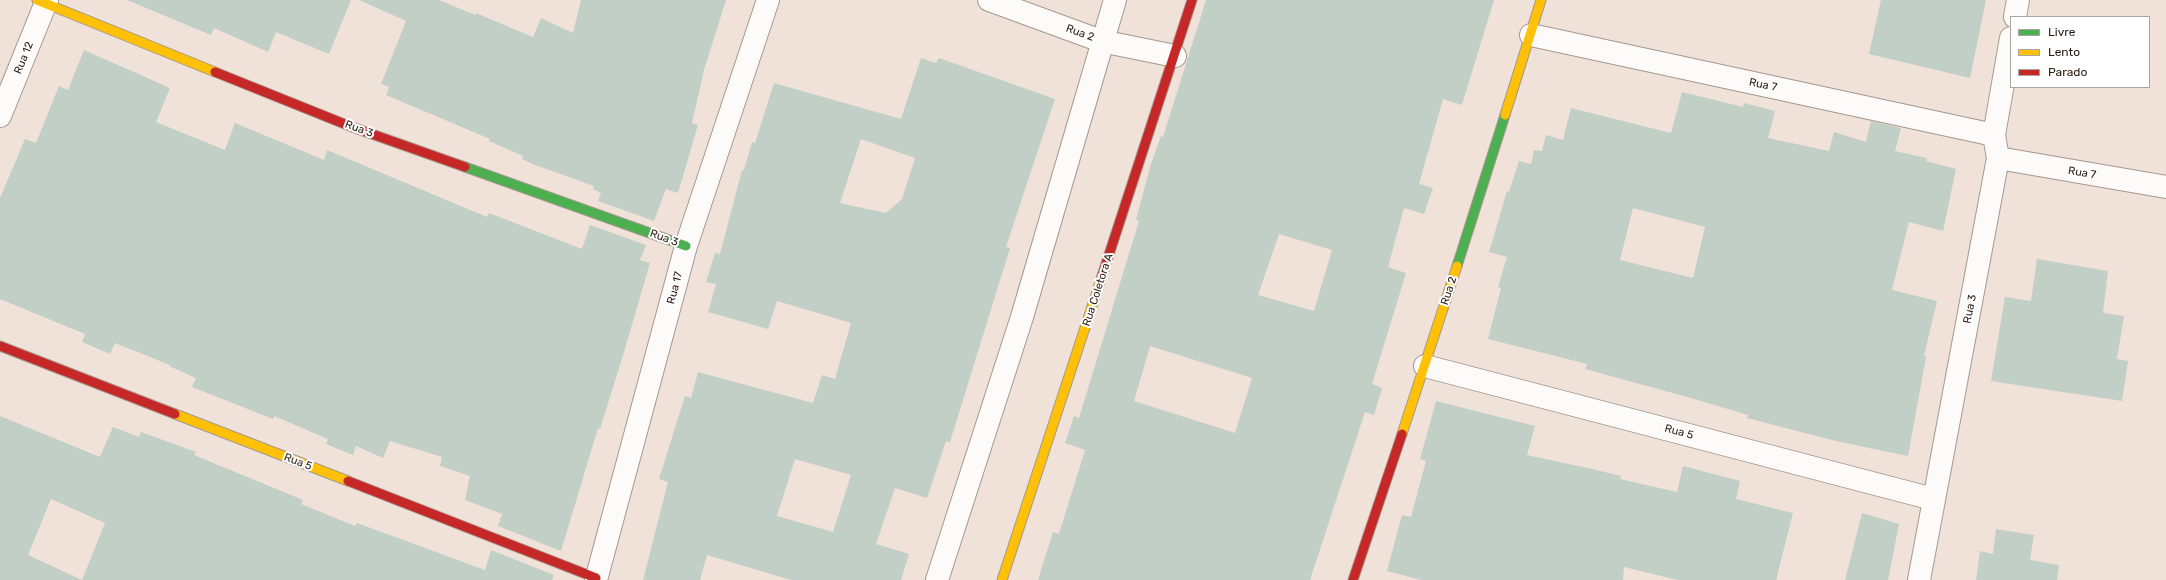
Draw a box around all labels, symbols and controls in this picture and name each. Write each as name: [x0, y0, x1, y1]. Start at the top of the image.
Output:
legend: [2010, 16, 2150, 88]
street label: Rua 2: [1064, 22, 1096, 44]
text: Livre: [2048, 25, 2075, 39]
street label: Rua 12: [12, 40, 36, 76]
text: Lento: [2048, 45, 2080, 59]
text: Parado: [2048, 65, 2087, 79]
street label: Rua 7: [1748, 76, 1778, 94]
street label: Rua 3: [343, 118, 375, 140]
street label: Rua 7: [2067, 164, 2097, 182]
street label: Rua 3: [648, 227, 680, 249]
street label: Rua Coletora A: [1080, 252, 1116, 328]
street label: Rua 17: [664, 270, 686, 306]
street label: Rua 2: [1438, 275, 1460, 307]
street label: Rua 3: [1961, 293, 1979, 325]
street label: Rua 5: [1663, 422, 1695, 442]
street label: Rua 5: [282, 451, 314, 473]

